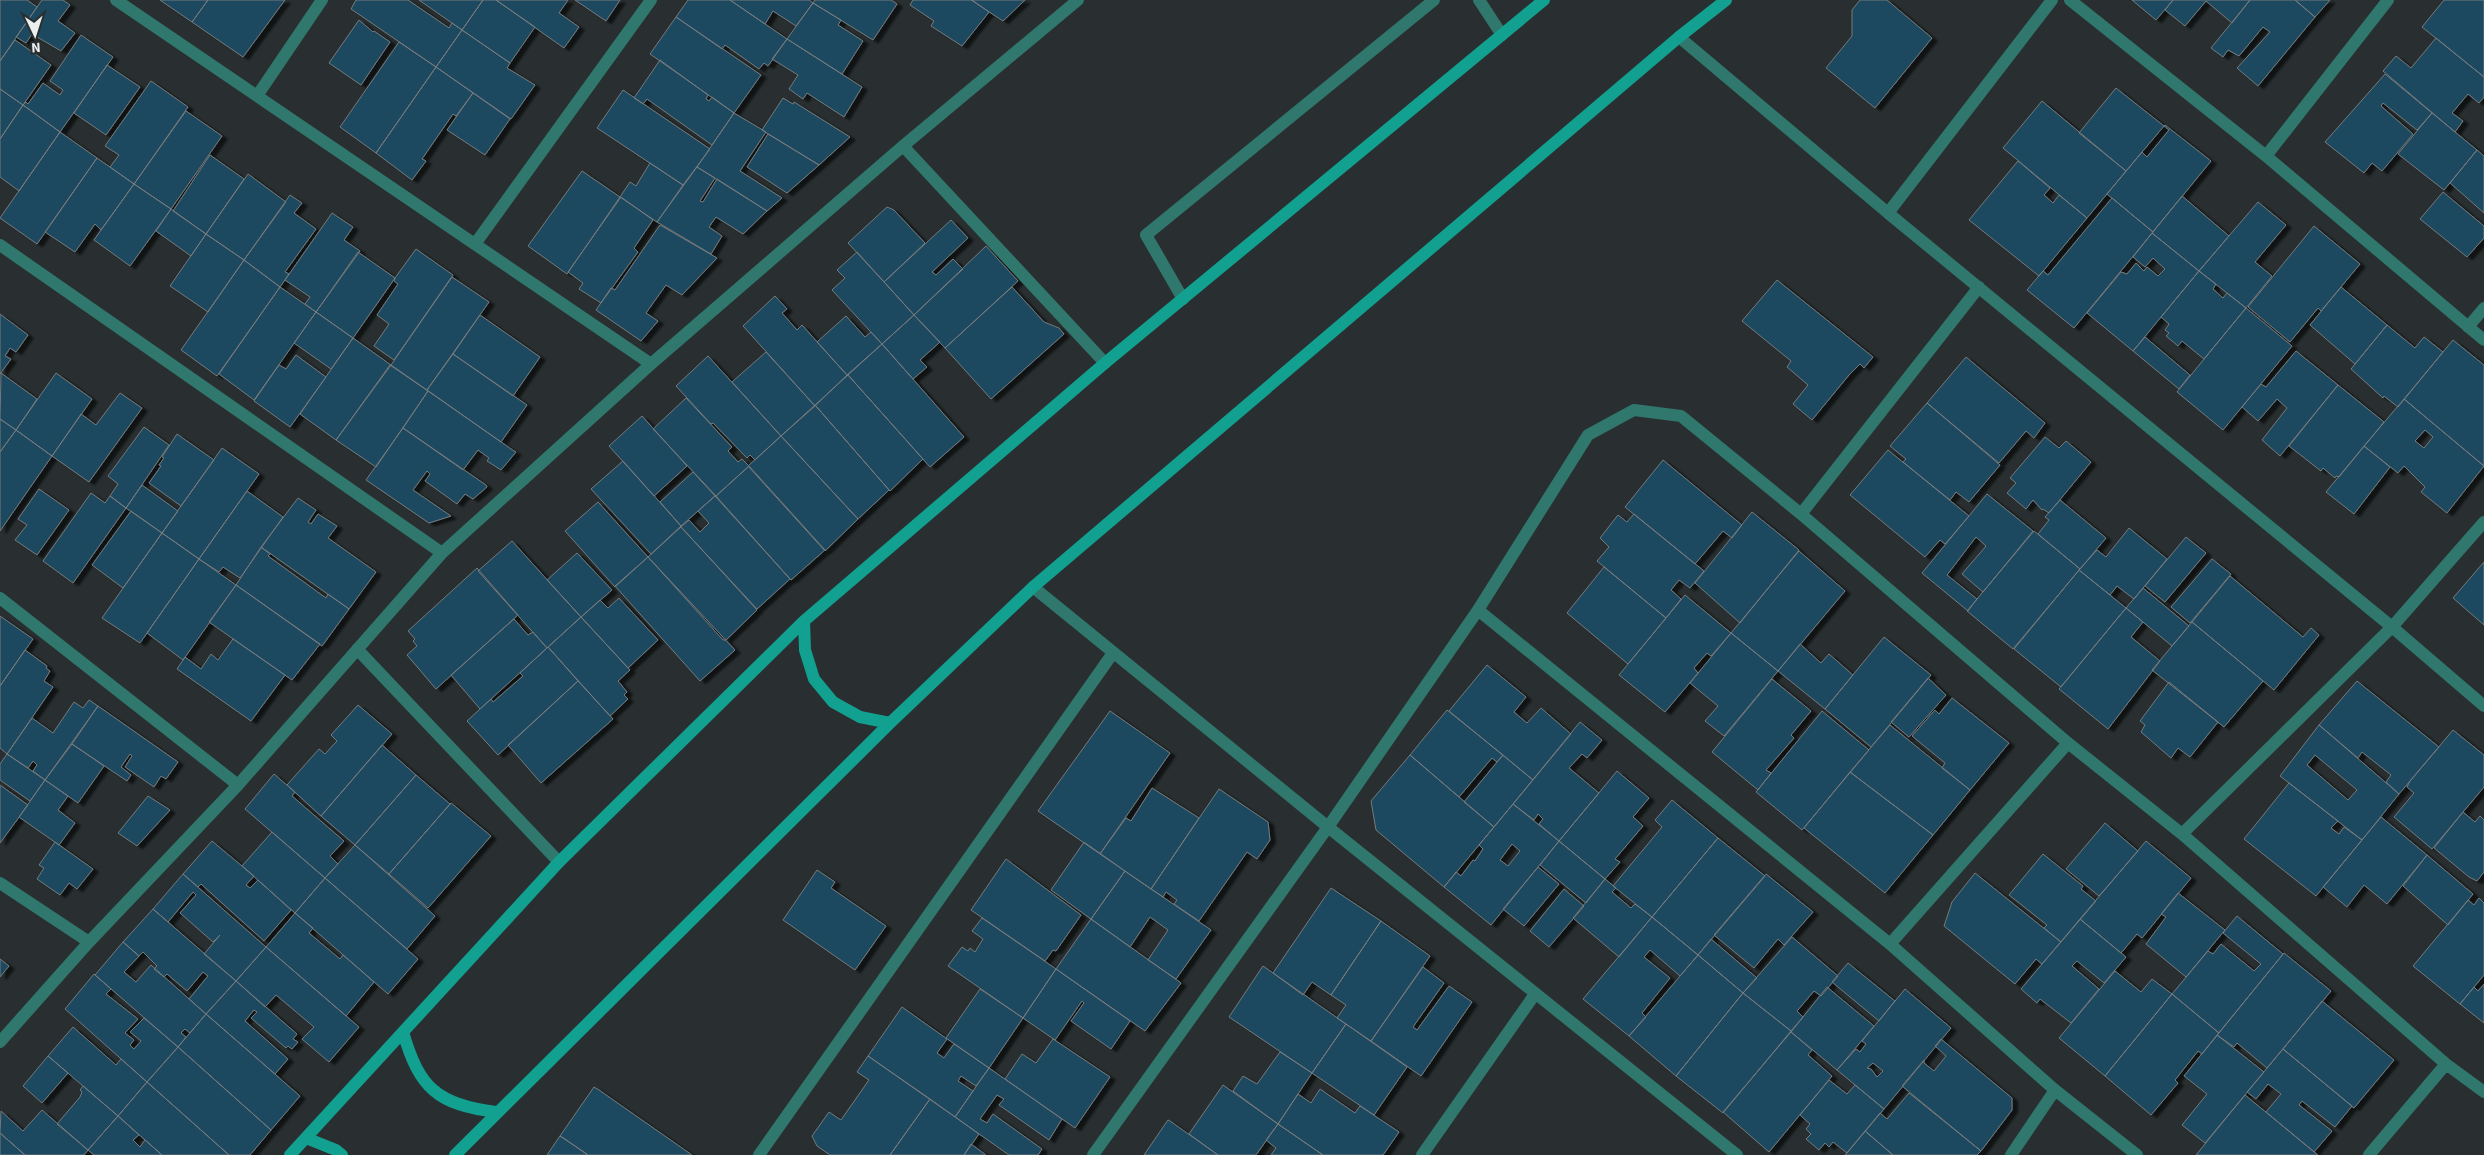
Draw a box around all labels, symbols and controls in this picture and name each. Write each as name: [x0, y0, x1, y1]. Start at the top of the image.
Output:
north arrow: [10, 10, 60, 60]
text: N: [30, 37, 41, 57]

